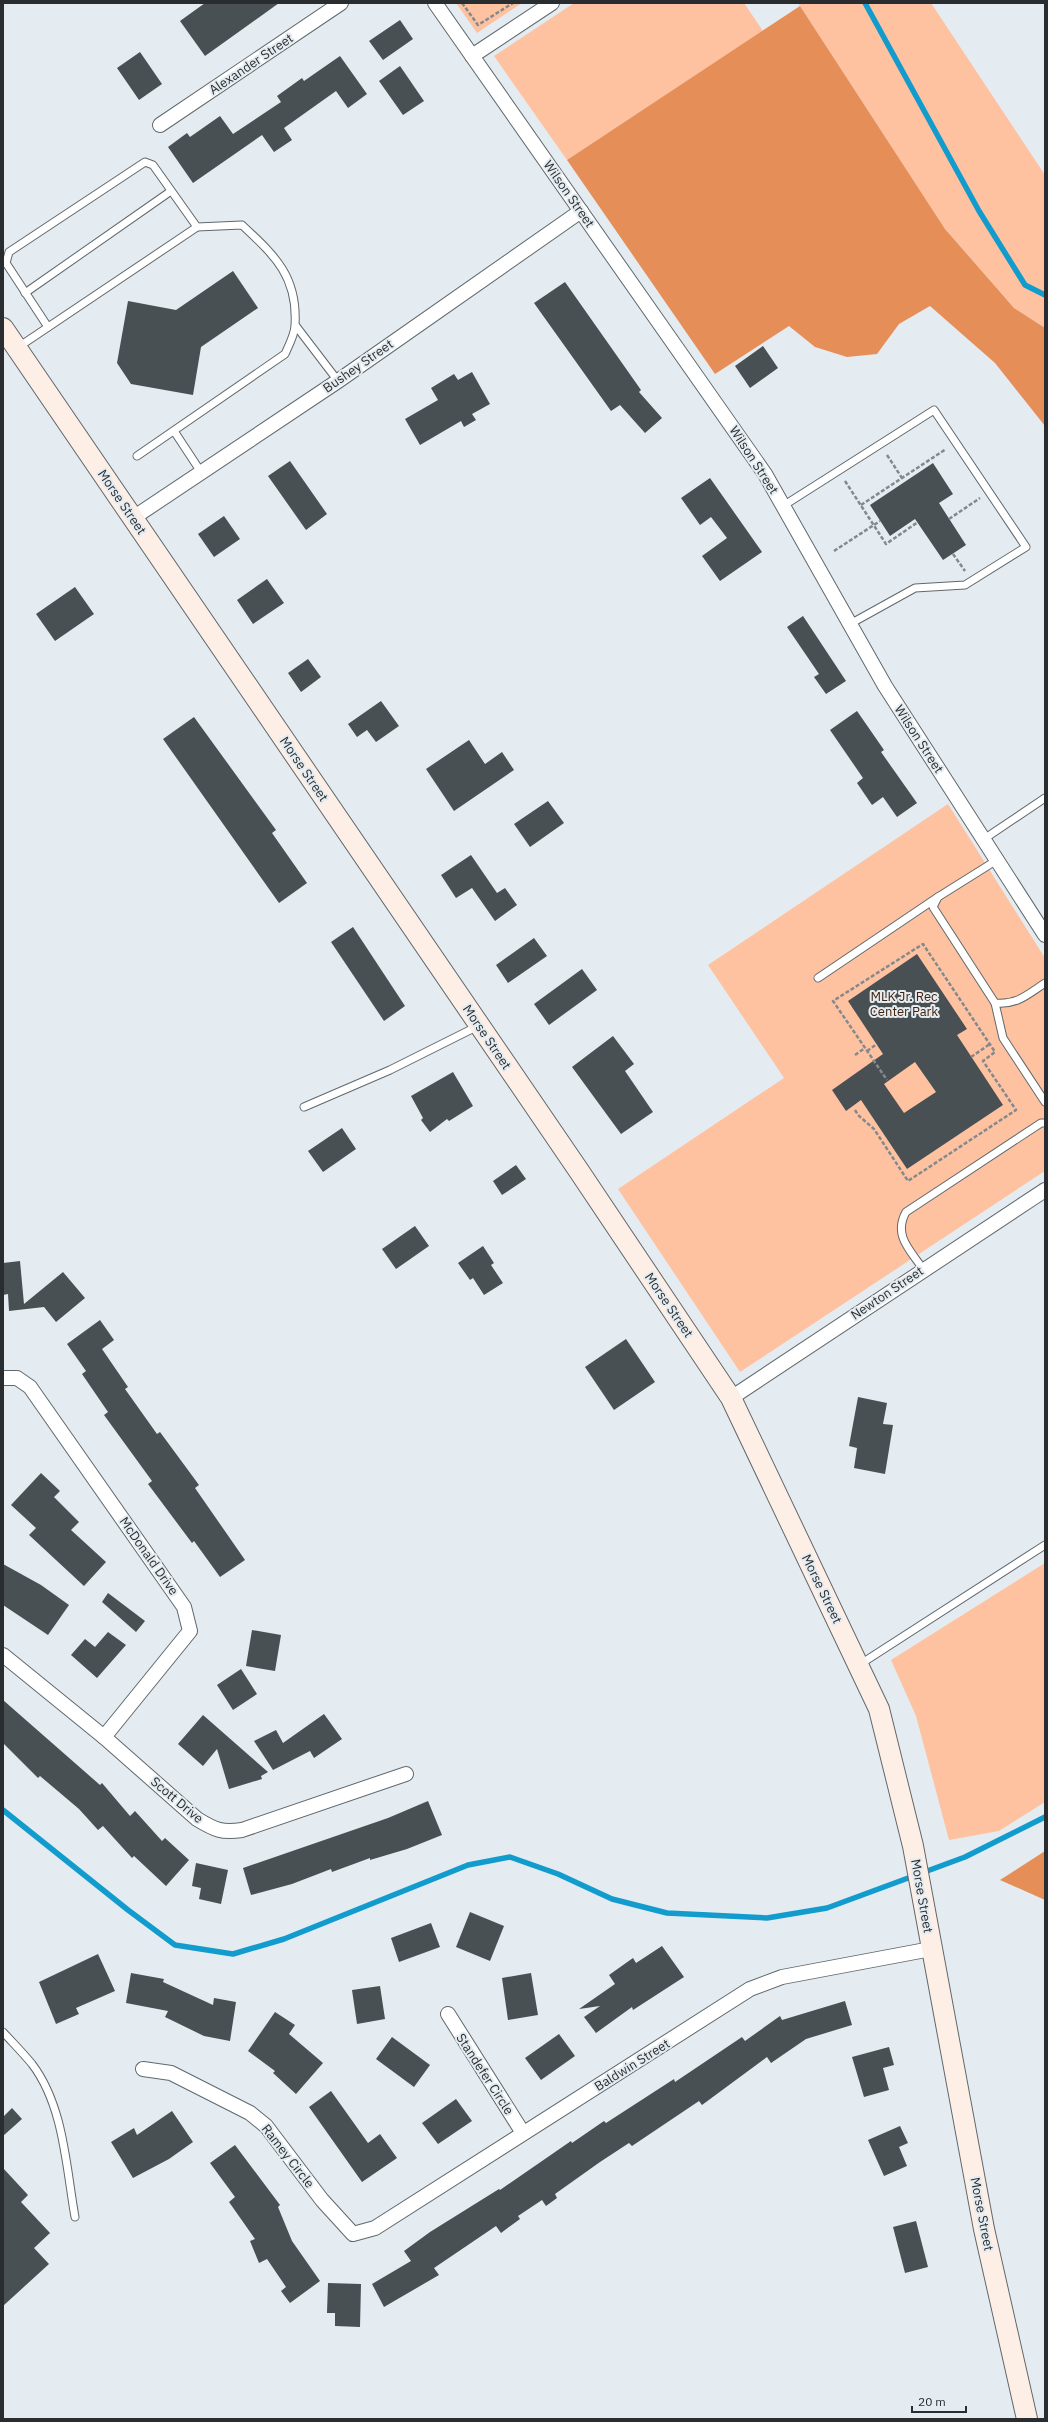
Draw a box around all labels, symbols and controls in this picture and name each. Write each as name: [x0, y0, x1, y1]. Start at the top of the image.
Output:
street label: Alexander Street: [206, 30, 296, 98]
street label: Wilson Street: [540, 157, 598, 231]
street label: Bushey Street: [320, 336, 396, 396]
street label: Wilson Street: [726, 423, 782, 497]
street label: Morse Street: [94, 466, 150, 538]
street label: Wilson Street: [891, 702, 947, 776]
street label: Morse Street: [276, 733, 332, 805]
park label: MLK Jr. Rec Center Park: [870, 988, 938, 1020]
street label: Morse Street: [459, 1001, 515, 1073]
street label: Newton Street: [847, 1262, 927, 1324]
street label: Morse Street: [641, 1269, 697, 1341]
street label: McDonald Drive: [116, 1514, 182, 1598]
street label: Morse Street: [798, 1552, 846, 1626]
street label: Scott Drive: [147, 1773, 207, 1827]
street label: Morse Street: [907, 1858, 937, 1934]
street label: Standefer Circle: [452, 2030, 518, 2118]
street label: Baldwin Street: [591, 2035, 673, 2095]
street label: Ramey Circle: [258, 2121, 318, 2191]
street label: Morse Street: [967, 2176, 997, 2252]
scale bar: [912, 2388, 966, 2414]
text: 20 m: [918, 2394, 946, 2409]

